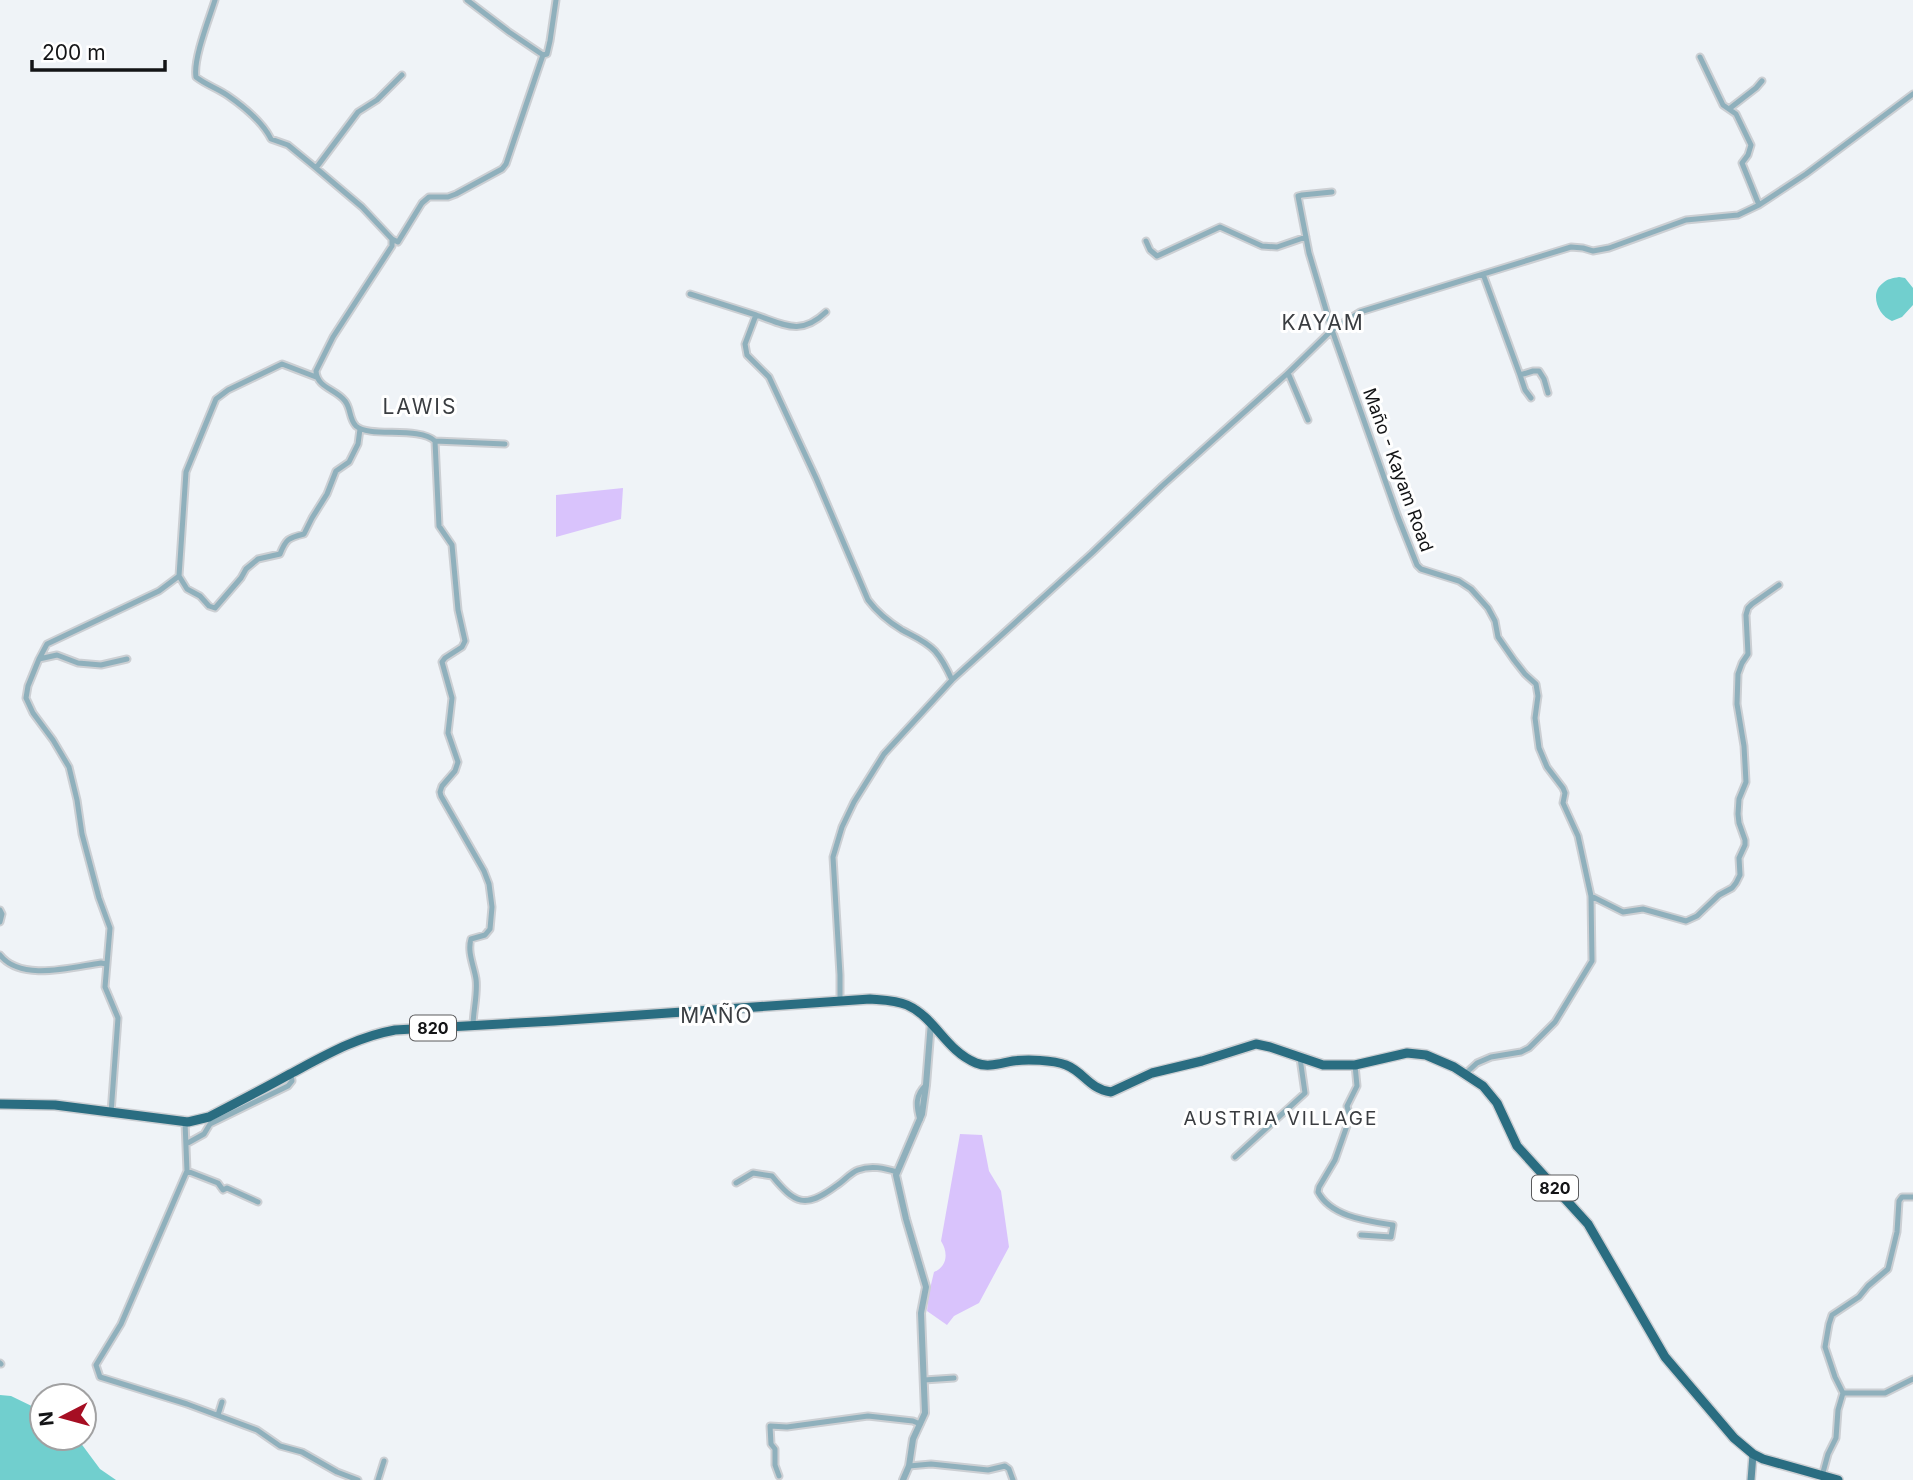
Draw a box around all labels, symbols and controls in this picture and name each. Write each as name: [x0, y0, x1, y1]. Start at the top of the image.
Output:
scale bar: [32, 28, 164, 72]
text: 200 m: [42, 40, 106, 65]
district label: KAYAM: [1281, 310, 1365, 335]
street label: Maño - Kayam Road: [1359, 385, 1438, 554]
district label: LAWIS: [383, 394, 457, 419]
district label: MAÑO: [680, 1002, 754, 1028]
road number: 820: [410, 1016, 456, 1040]
district label: AUSTRIA VILLAGE: [1184, 1107, 1378, 1130]
road number: 820: [1532, 1176, 1578, 1200]
north arrow: [28, 1382, 98, 1452]
text: N: [34, 1410, 59, 1427]

